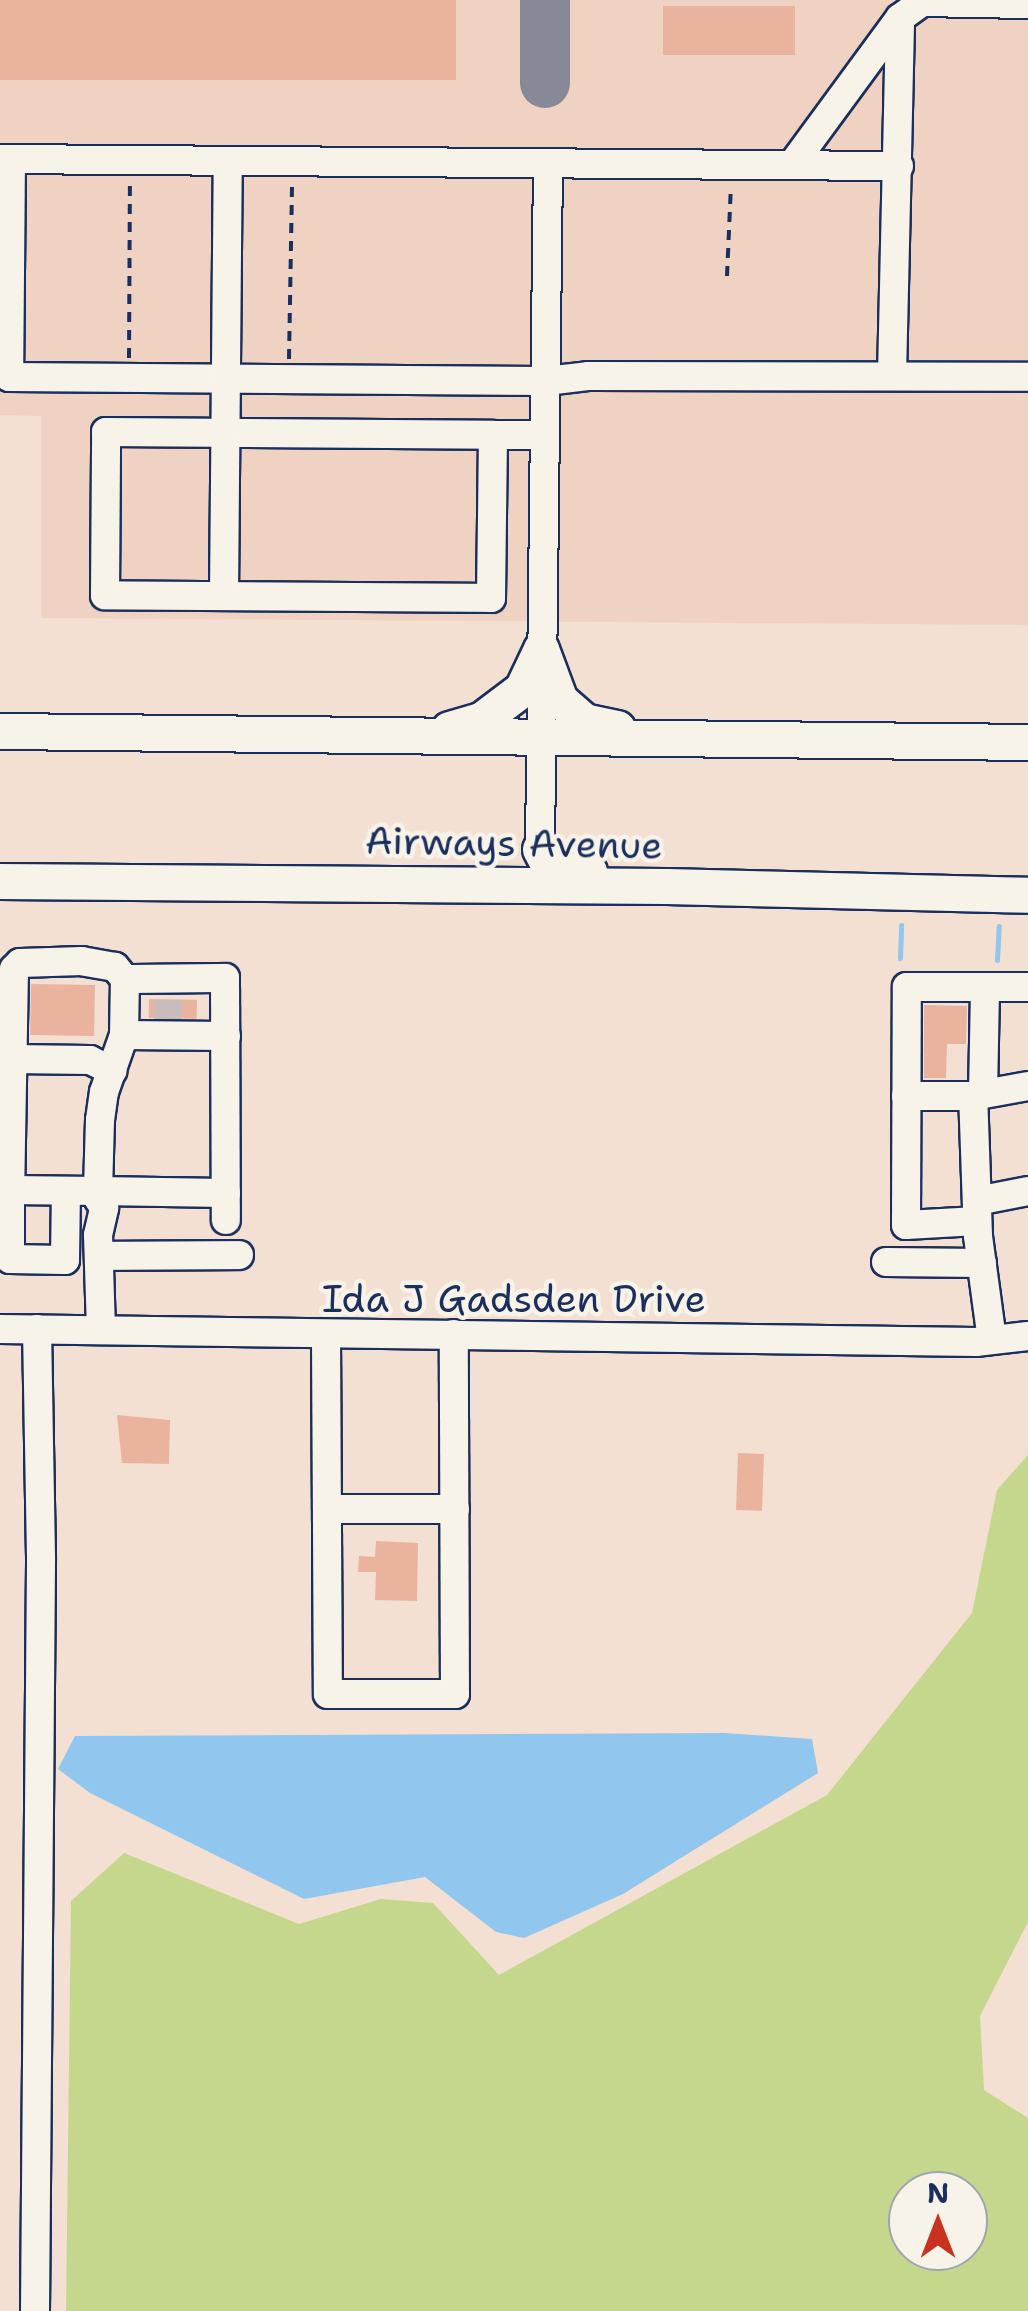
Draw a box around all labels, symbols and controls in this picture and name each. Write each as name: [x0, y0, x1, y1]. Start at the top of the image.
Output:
street label: Airways Avenue: [365, 818, 663, 868]
street label: Ida J Gadsden Drive: [322, 1276, 706, 1322]
north arrow: [888, 2171, 988, 2271]
text: N: [927, 2174, 949, 2212]

